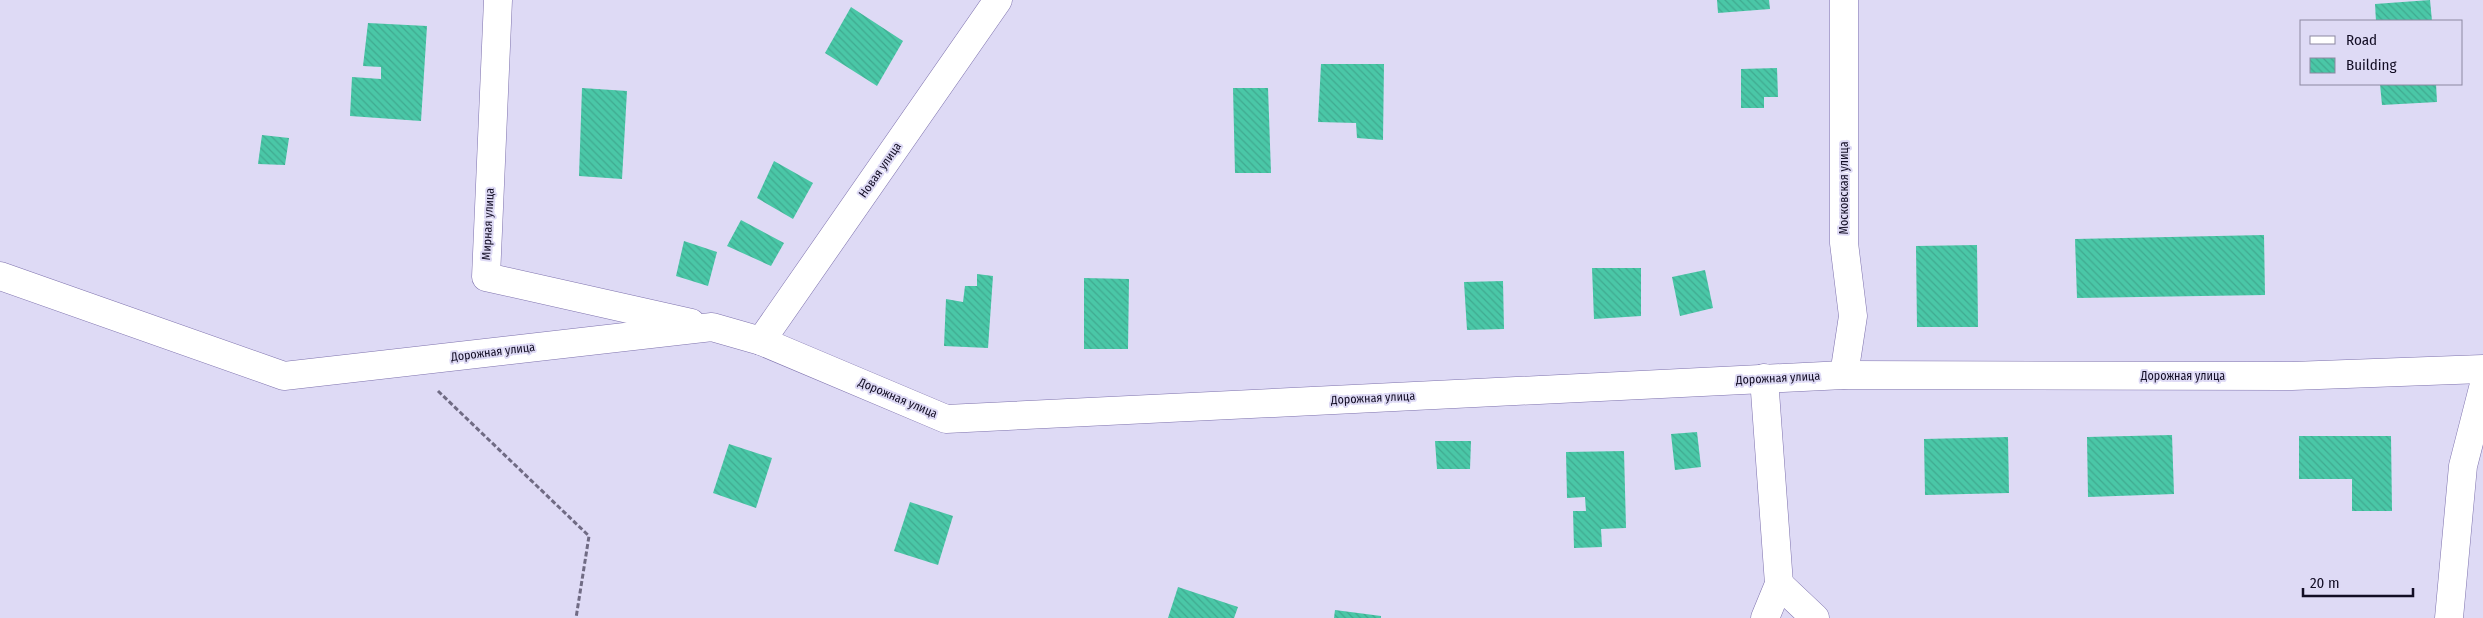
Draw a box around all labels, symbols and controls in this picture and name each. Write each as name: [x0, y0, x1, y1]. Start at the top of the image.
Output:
legend: [2300, 20, 2463, 85]
text: Road: [2346, 31, 2377, 49]
text: Building: [2346, 56, 2397, 74]
street label: Новая улица: [856, 140, 904, 200]
street label: Московская улица: [1837, 141, 1851, 235]
street label: Мирная улица: [479, 187, 497, 261]
street label: Дорожная улица: [449, 340, 536, 364]
street label: Дорожная улица: [1735, 369, 1821, 387]
street label: Дорожная улица: [2140, 369, 2225, 383]
street label: Дорожная улица: [856, 375, 940, 421]
street label: Дорожная улица: [1330, 389, 1416, 407]
scale bar: [2303, 566, 2413, 598]
text: 20 m: [2310, 574, 2340, 592]

